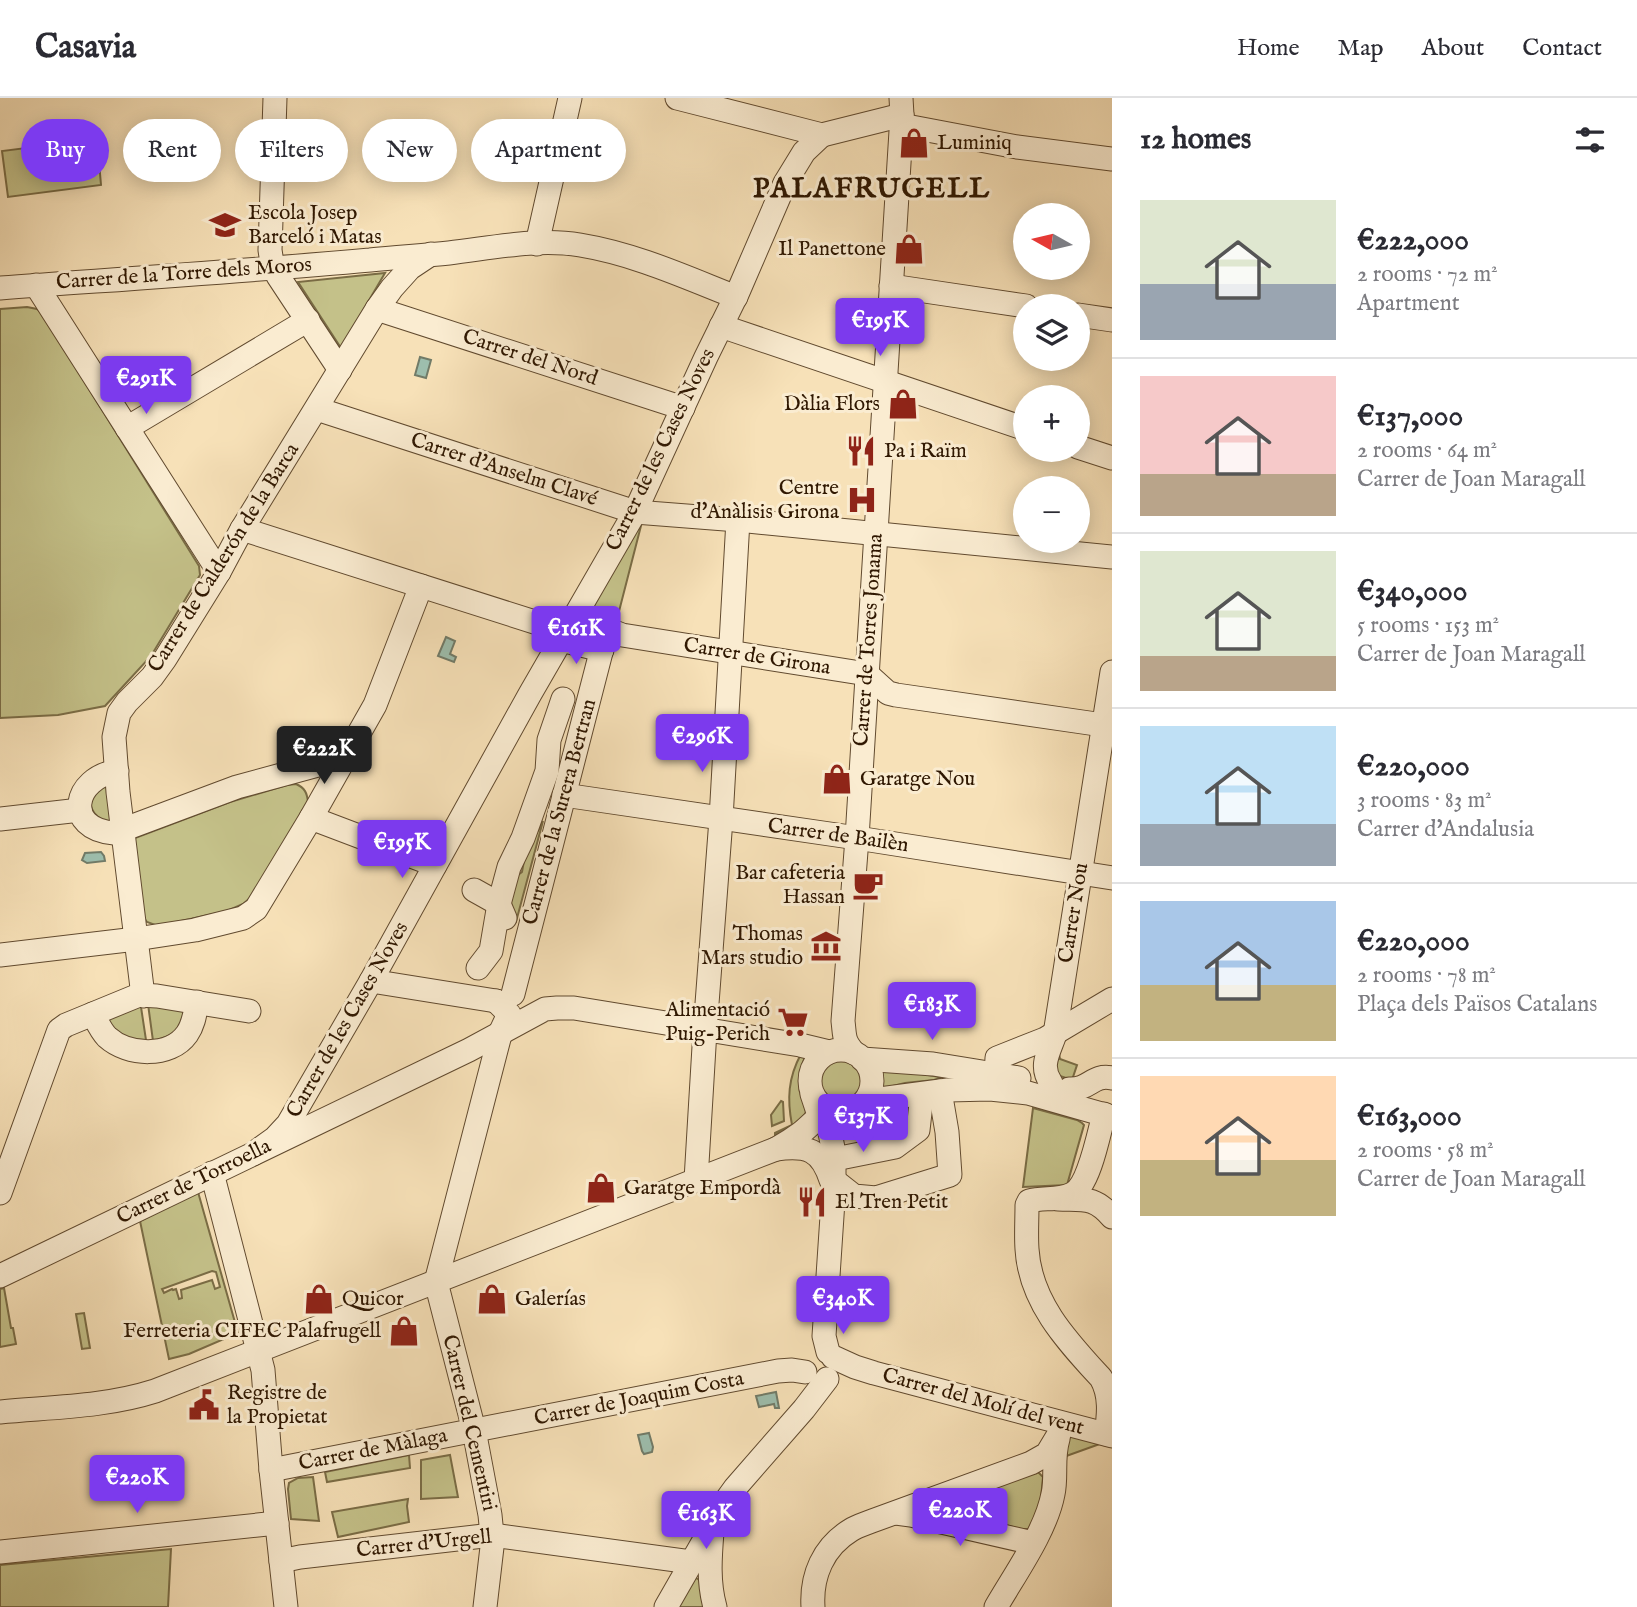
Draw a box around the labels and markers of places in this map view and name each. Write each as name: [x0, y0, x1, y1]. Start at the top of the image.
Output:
shop icon: Luminiq: [897, 126, 931, 160]
place label: Luminiq: [937, 130, 1012, 157]
place label: Escola Josep Barceló i Matas: [248, 200, 382, 251]
school or university icon: Escola Josep Barceló i Matas: [208, 208, 242, 242]
shop icon: Il Panettone: [892, 232, 926, 266]
place label: Il Panettone: [778, 236, 886, 263]
pin: €195K: [831, 299, 929, 358]
pin: €291K: [97, 356, 195, 416]
shop icon: Dàlia Flors: [886, 387, 920, 421]
place label: Dàlia Flors: [784, 391, 880, 418]
restaurant icon: Pa i Raïm: [844, 434, 878, 468]
place label: Pa i Raïm: [884, 438, 967, 465]
place label: Centre d'Anàlisis Girona: [691, 475, 840, 526]
hospital icon: Centre d'Anàlisis Girona: [845, 483, 879, 517]
pin: €161K: [527, 606, 625, 666]
pin: €296K: [653, 714, 751, 774]
pin: €222K: [275, 726, 373, 786]
shop icon: Garatge Nou: [820, 762, 854, 796]
place label: Garatge Nou: [860, 766, 975, 793]
pin: €195K: [353, 820, 451, 880]
place label: Bar cafeteria Hassan: [735, 860, 846, 911]
cafe icon: Bar cafeteria Hassan: [851, 868, 885, 902]
place label: Thomas Mars studio: [701, 921, 803, 972]
museum icon: Thomas Mars studio: [809, 929, 843, 963]
pin: €183K: [883, 982, 981, 1042]
place label: Alimentació Puig-Perich: [664, 997, 770, 1048]
supermarket icon: Alimentació Puig-Perich: [776, 1005, 810, 1039]
pin: €137K: [814, 1094, 912, 1154]
shop icon: Garatge Empordà: [584, 1171, 618, 1205]
place label: Garatge Empordà: [624, 1175, 782, 1202]
restaurant icon: El Tren Petit: [795, 1185, 829, 1219]
place label: El Tren Petit: [835, 1189, 948, 1216]
pin: €340K: [794, 1276, 892, 1336]
shop icon: Quicor: [302, 1282, 336, 1316]
shop icon: Galerías: [475, 1282, 509, 1316]
place label: Quicor: [342, 1286, 404, 1313]
place label: Galerías: [515, 1286, 586, 1313]
shop icon: Ferreteria CIFEC Palafrugell: [387, 1314, 421, 1348]
place label: Ferreteria CIFEC Palafrugell: [123, 1318, 381, 1345]
place label: Registre de la Propietat: [227, 1380, 328, 1431]
public building icon: Registre de la Propietat: [187, 1388, 221, 1422]
pin: €220K: [88, 1456, 186, 1515]
pin: €220K: [911, 1488, 1009, 1548]
pin: €163K: [657, 1492, 755, 1551]

